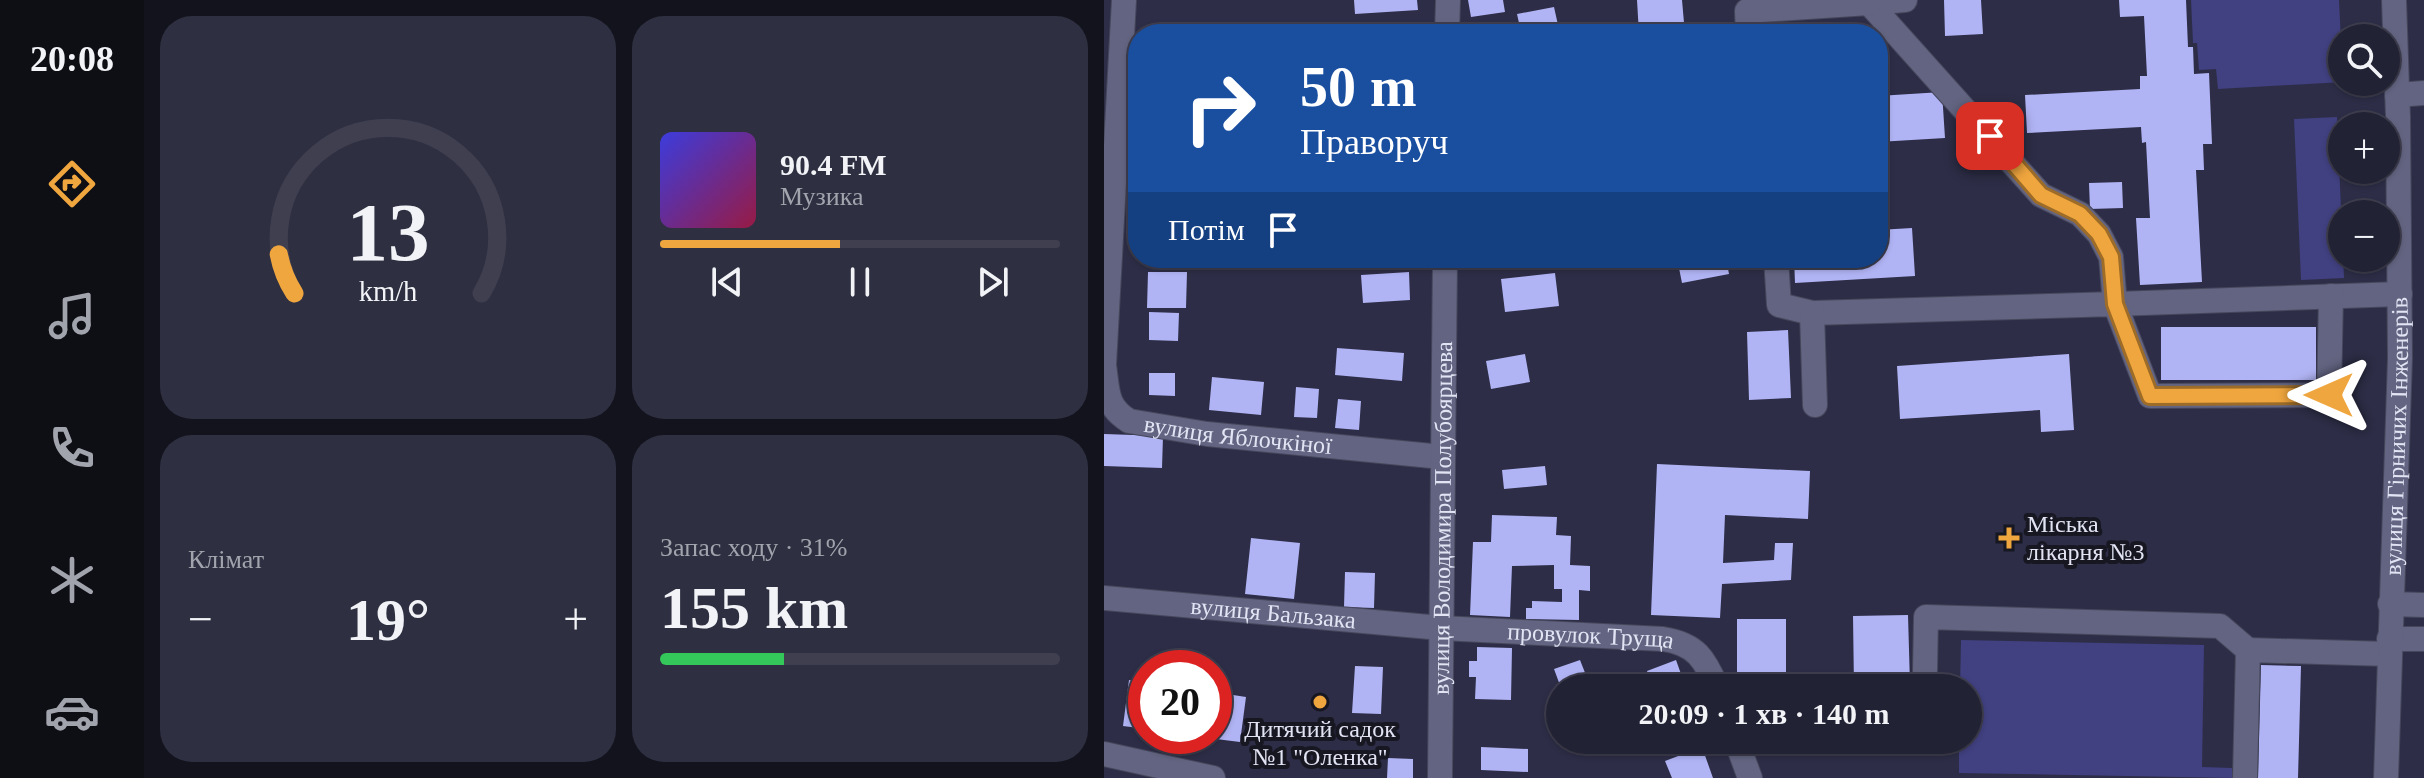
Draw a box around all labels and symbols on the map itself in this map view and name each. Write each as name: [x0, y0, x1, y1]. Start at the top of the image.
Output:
pin: [1956, 102, 2024, 170]
street label: вулиця Гірничих Інженерів: [2380, 297, 2413, 576]
street label: вулиця Володимира Полубоярцева: [1428, 341, 1457, 695]
position arrow: [2287, 353, 2371, 437]
street label: вулиця Яблочкіної: [1142, 411, 1334, 459]
place label: Міська лікарня №3: [2027, 511, 2144, 565]
marker: Міська лікарня №3: [1998, 527, 2020, 549]
street label: вулиця Бальзака: [1190, 593, 1357, 633]
street label: провулок Труща: [1507, 618, 1677, 654]
speed limit sign: 20: [1128, 650, 1232, 754]
marker: Дитячий садок №1 "Оленка": [1311, 693, 1329, 711]
place label: Дитячий садок №1 "Оленка": [1244, 716, 1396, 770]

